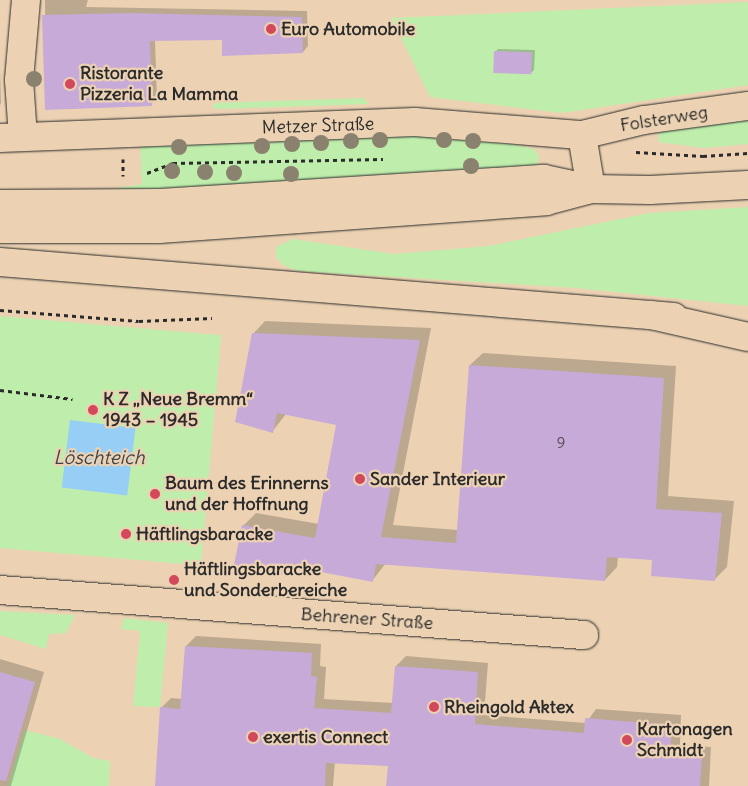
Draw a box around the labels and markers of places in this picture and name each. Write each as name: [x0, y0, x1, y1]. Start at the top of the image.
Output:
place label: Euro Automobile: [281, 18, 415, 40]
marker: Euro Automobile: [265, 23, 277, 35]
place label: Ristorante Pizzeria La Mamma: [80, 63, 238, 106]
marker: Ristorante Pizzeria La Mamma: [64, 78, 76, 90]
place label: K Z „Neue Bremm“ 1943 – 1945: [103, 389, 253, 432]
marker: K Z „Neue Bremm“ 1943 – 1945: [87, 404, 99, 416]
place label: Sander Interieur: [370, 468, 505, 490]
place label: Baum des Erinnerns und der Hoffnung: [165, 473, 329, 516]
marker: Sander Interieur: [354, 473, 366, 485]
marker: Baum des Erinnerns und der Hoffnung: [149, 488, 161, 500]
place label: Häftlingsbaracke: [136, 523, 273, 545]
marker: Häftlingsbaracke: [120, 528, 132, 540]
place label: Häftlingsbaracke und Sonderbereiche: [184, 559, 347, 602]
marker: Häftlingsbaracke und Sonderbereiche: [168, 574, 180, 586]
place label: Rheingold Aktex: [444, 696, 574, 718]
marker: Rheingold Aktex: [428, 701, 440, 713]
place label: Kartonagen Schmidt: [637, 719, 733, 762]
place label: exertis Connect: [263, 726, 388, 748]
marker: exertis Connect: [247, 731, 259, 743]
marker: Kartonagen Schmidt: [621, 734, 633, 746]

